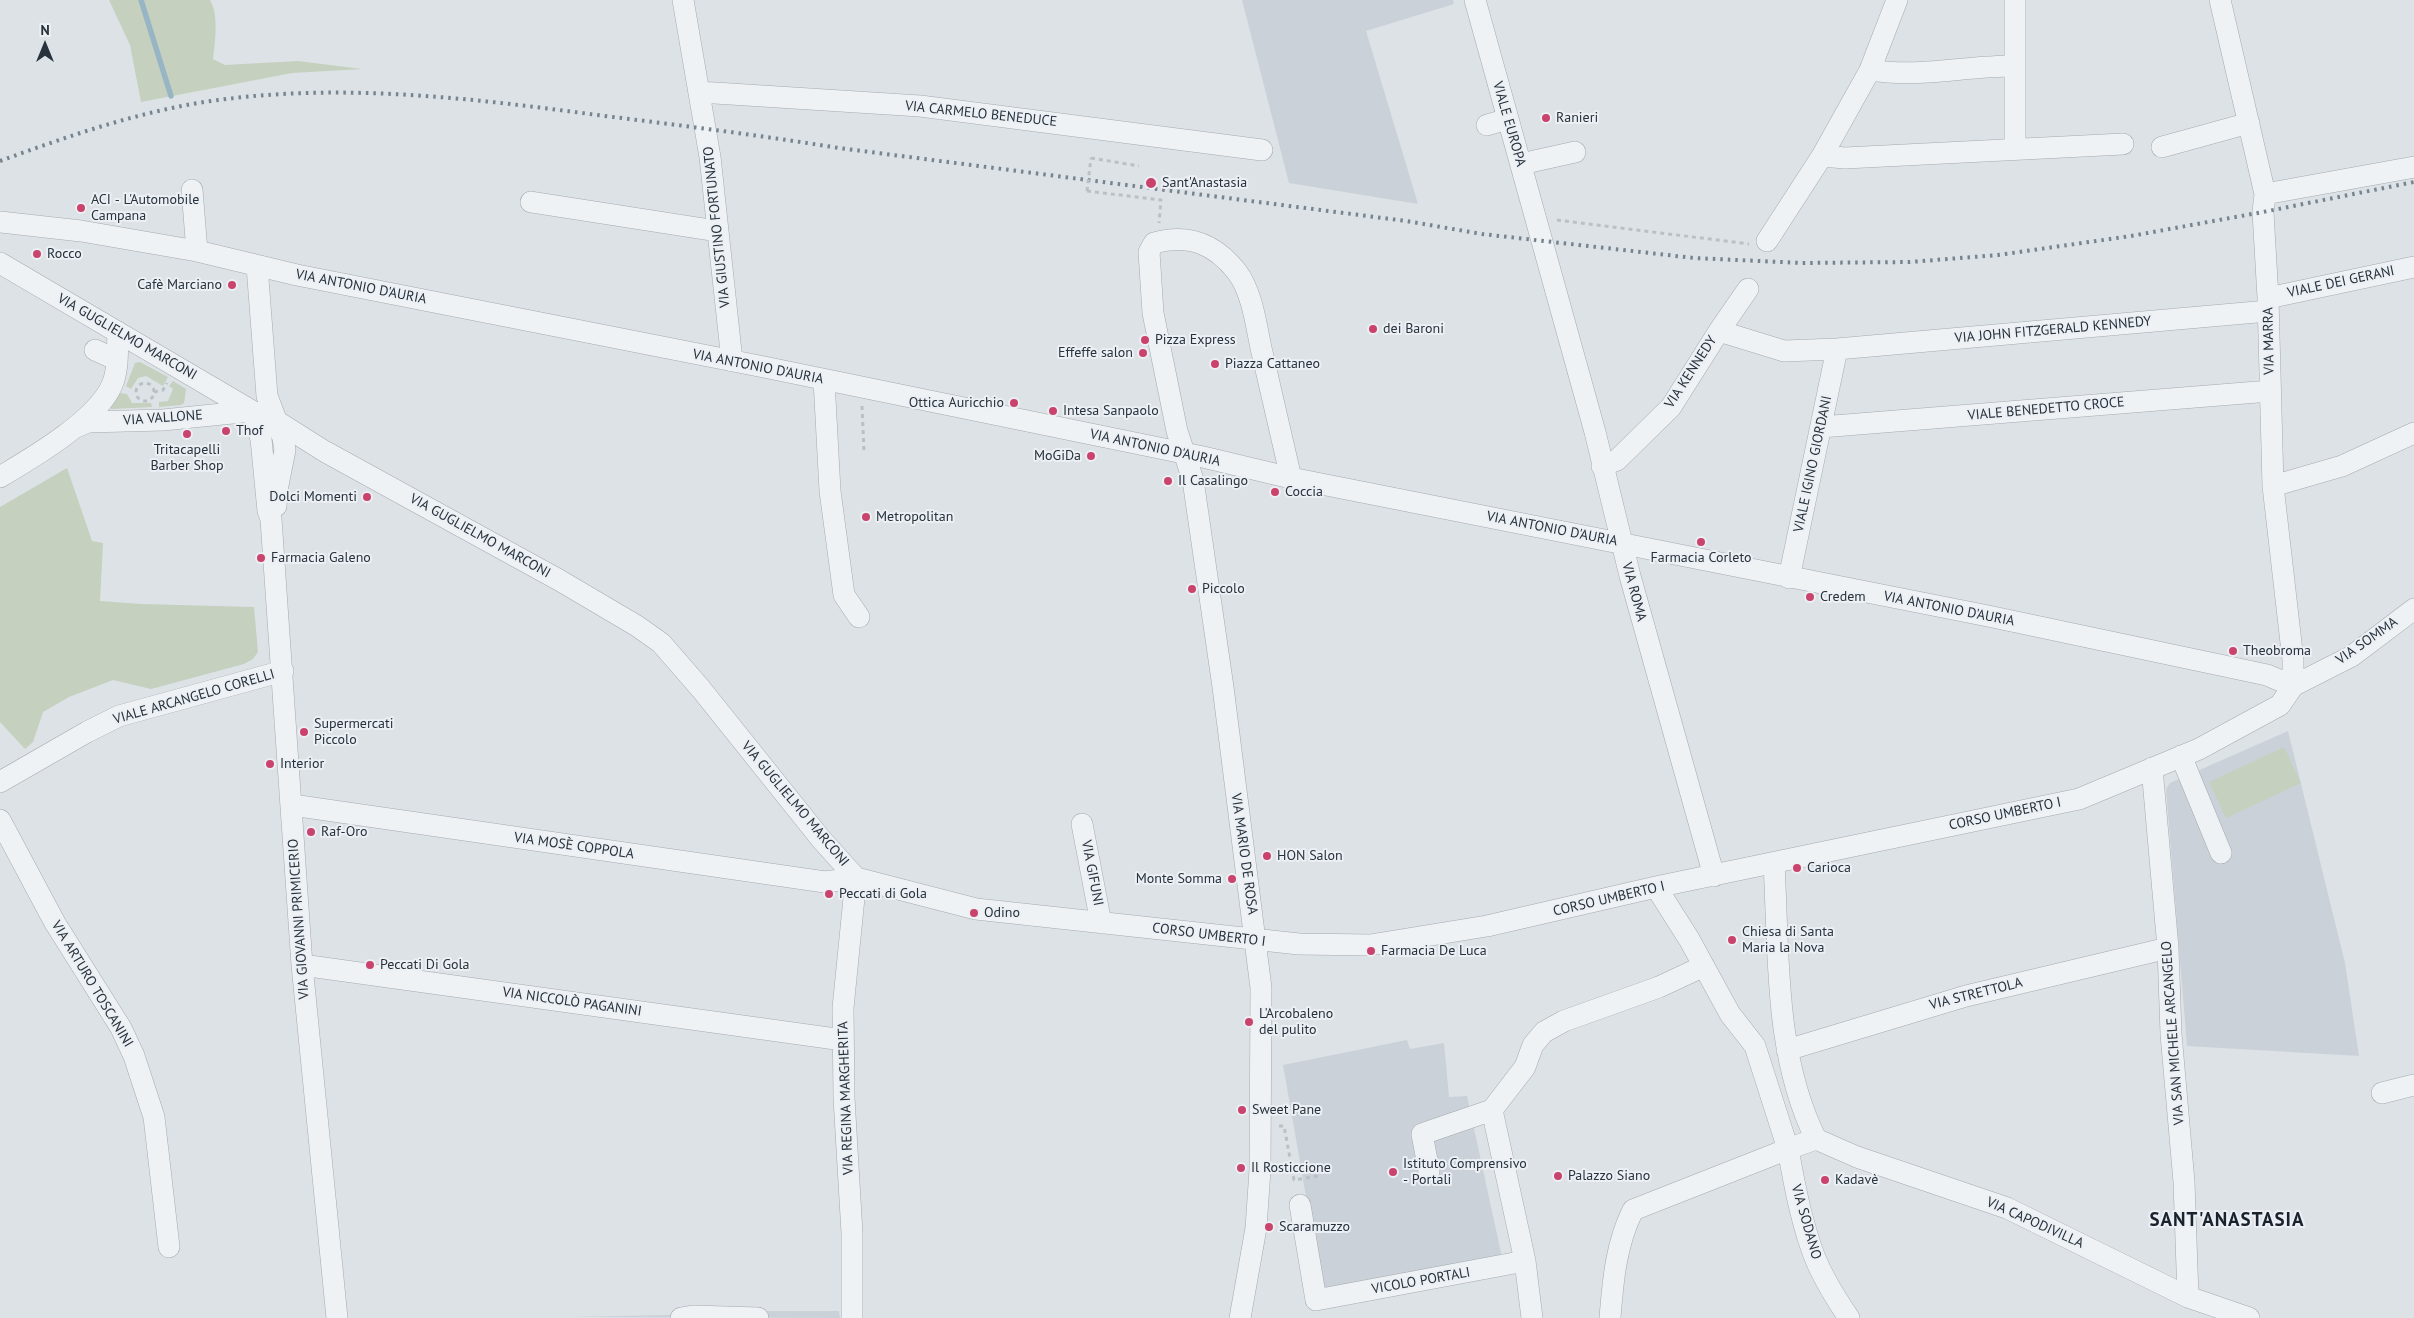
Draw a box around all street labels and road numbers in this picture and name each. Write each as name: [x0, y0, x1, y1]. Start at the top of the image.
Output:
street label: VIALE EUROPA: [1489, 80, 1529, 168]
street label: VIA CARMELO BENEDUCE: [904, 98, 1058, 130]
street label: VIA GIUSTINO FORTUNATO: [700, 145, 734, 309]
street label: VIALE DEI GERANI: [2286, 262, 2396, 302]
street label: VIA ANTONIO D'AURIA: [294, 266, 428, 308]
street label: VIA GUGLIELMO MARCONI: [54, 290, 200, 384]
street label: VIA MARRA: [2260, 307, 2278, 375]
street label: VIA JOHN FITZGERALD KENNEDY: [1954, 313, 2152, 347]
street label: VIA KENNEDY: [1661, 333, 1721, 411]
street label: VIA ANTONIO D'AURIA: [691, 346, 825, 388]
street label: VIALE IGINO GIORDANI: [1790, 394, 1836, 534]
street label: VIALE BENEDETTO CROCE: [1967, 394, 2125, 424]
street label: VIA VALLONE: [123, 407, 203, 429]
street label: VIA ANTONIO D'AURIA: [1088, 426, 1222, 470]
street label: VIA GUGLIELMO MARCONI: [407, 490, 553, 582]
street label: VIA ANTONIO D'AURIA: [1485, 508, 1619, 550]
street label: VIA ROMA: [1618, 561, 1650, 623]
street label: VIA ANTONIO D'AURIA: [1882, 588, 2016, 630]
street label: VIA SOMMA: [2333, 614, 2401, 668]
street label: VIALE ARCANGELO CORELLI: [111, 666, 277, 728]
street label: VIA GUGLIELMO MARCONI: [738, 738, 852, 870]
street label: VIA MARIO DE ROSA: [1227, 792, 1261, 916]
street label: CORSO UMBERTO I: [1947, 794, 2063, 834]
street label: VIA MOSÈ COPPOLA: [513, 829, 635, 863]
street label: VIA GIOVANNI PRIMICERIO: [285, 838, 313, 1000]
street label: VIA GIFUNI: [1077, 839, 1107, 907]
street label: CORSO UMBERTO I: [1552, 878, 1666, 920]
street label: VIA ARTURO TOSCANINI: [48, 918, 136, 1050]
street label: CORSO UMBERTO I: [1151, 920, 1267, 950]
street label: VIA SAN MICHELE ARCANGELO: [2158, 940, 2188, 1126]
street label: VIA STRETTOLA: [1928, 974, 2024, 1014]
street label: VIA NICCOLÒ PAGANINI: [501, 984, 643, 1020]
street label: VIA REGINA MARGHERITA: [835, 1021, 857, 1175]
street label: VIA SODANO: [1787, 1183, 1825, 1261]
street label: VIA CAPODIVILLA: [1984, 1194, 2086, 1252]
street label: VICOLO PORTALI: [1370, 1264, 1472, 1298]

